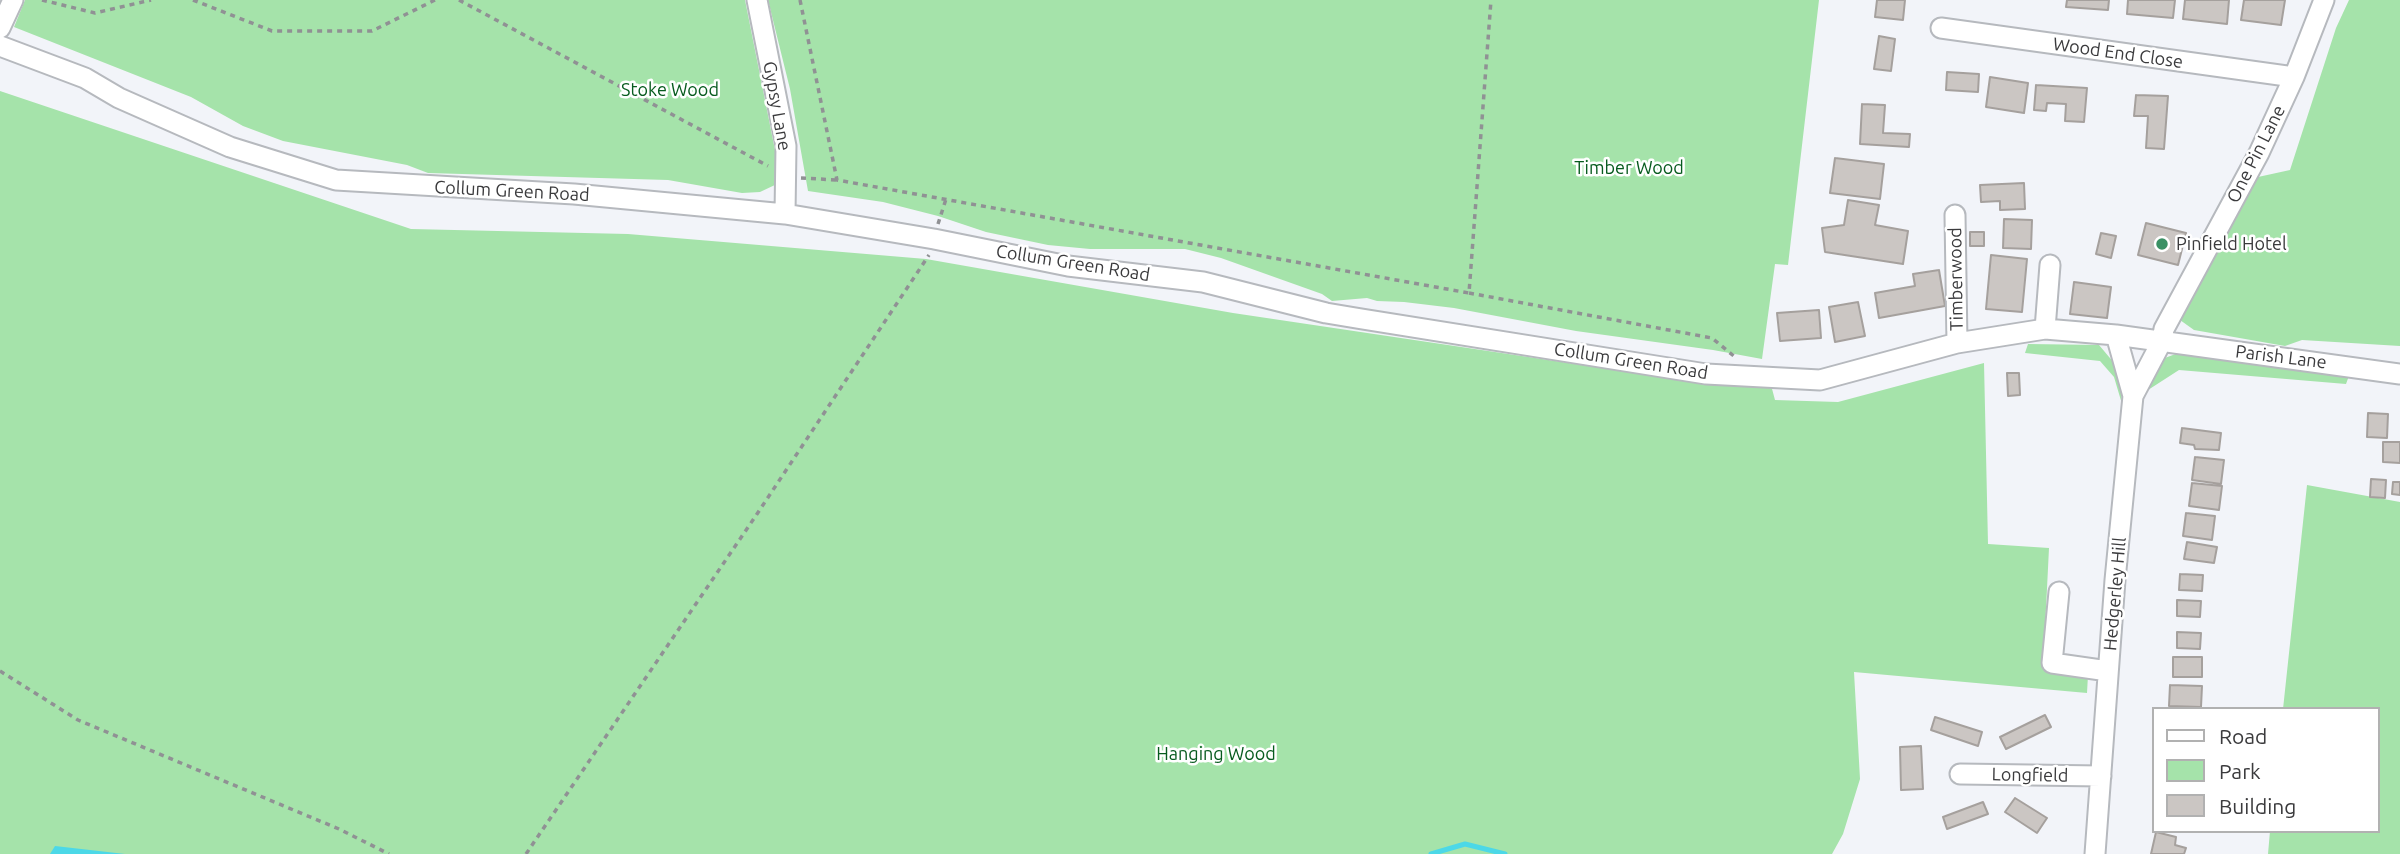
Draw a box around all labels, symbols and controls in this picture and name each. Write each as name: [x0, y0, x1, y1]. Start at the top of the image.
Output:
street label: Wood End Close: [2052, 33, 2184, 73]
street label: Gypsy Lane: [759, 60, 795, 152]
park label: Stoke Wood: [621, 79, 719, 101]
street label: One Pin Lane: [2222, 102, 2290, 206]
park label: Timber Wood: [1574, 157, 1684, 179]
street label: Collum Green Road: [434, 176, 590, 206]
street label: Timberwood: [1944, 227, 1968, 331]
place label: Pinfield Hotel: [2176, 233, 2287, 255]
marker: Pinfield Hotel: [2154, 236, 2170, 252]
street label: Collum Green Road: [995, 240, 1151, 286]
street label: Collum Green Road: [1553, 338, 1709, 384]
street label: Parish Lane: [2234, 341, 2328, 373]
street label: Hedgerley Hill: [2099, 536, 2131, 652]
legend: [2152, 707, 2379, 833]
text: Road: [2219, 724, 2267, 748]
park label: Hanging Wood: [1156, 743, 1276, 765]
text: Park: [2219, 759, 2261, 783]
street label: Longfield: [1991, 764, 2069, 786]
text: Building: [2219, 794, 2296, 818]

